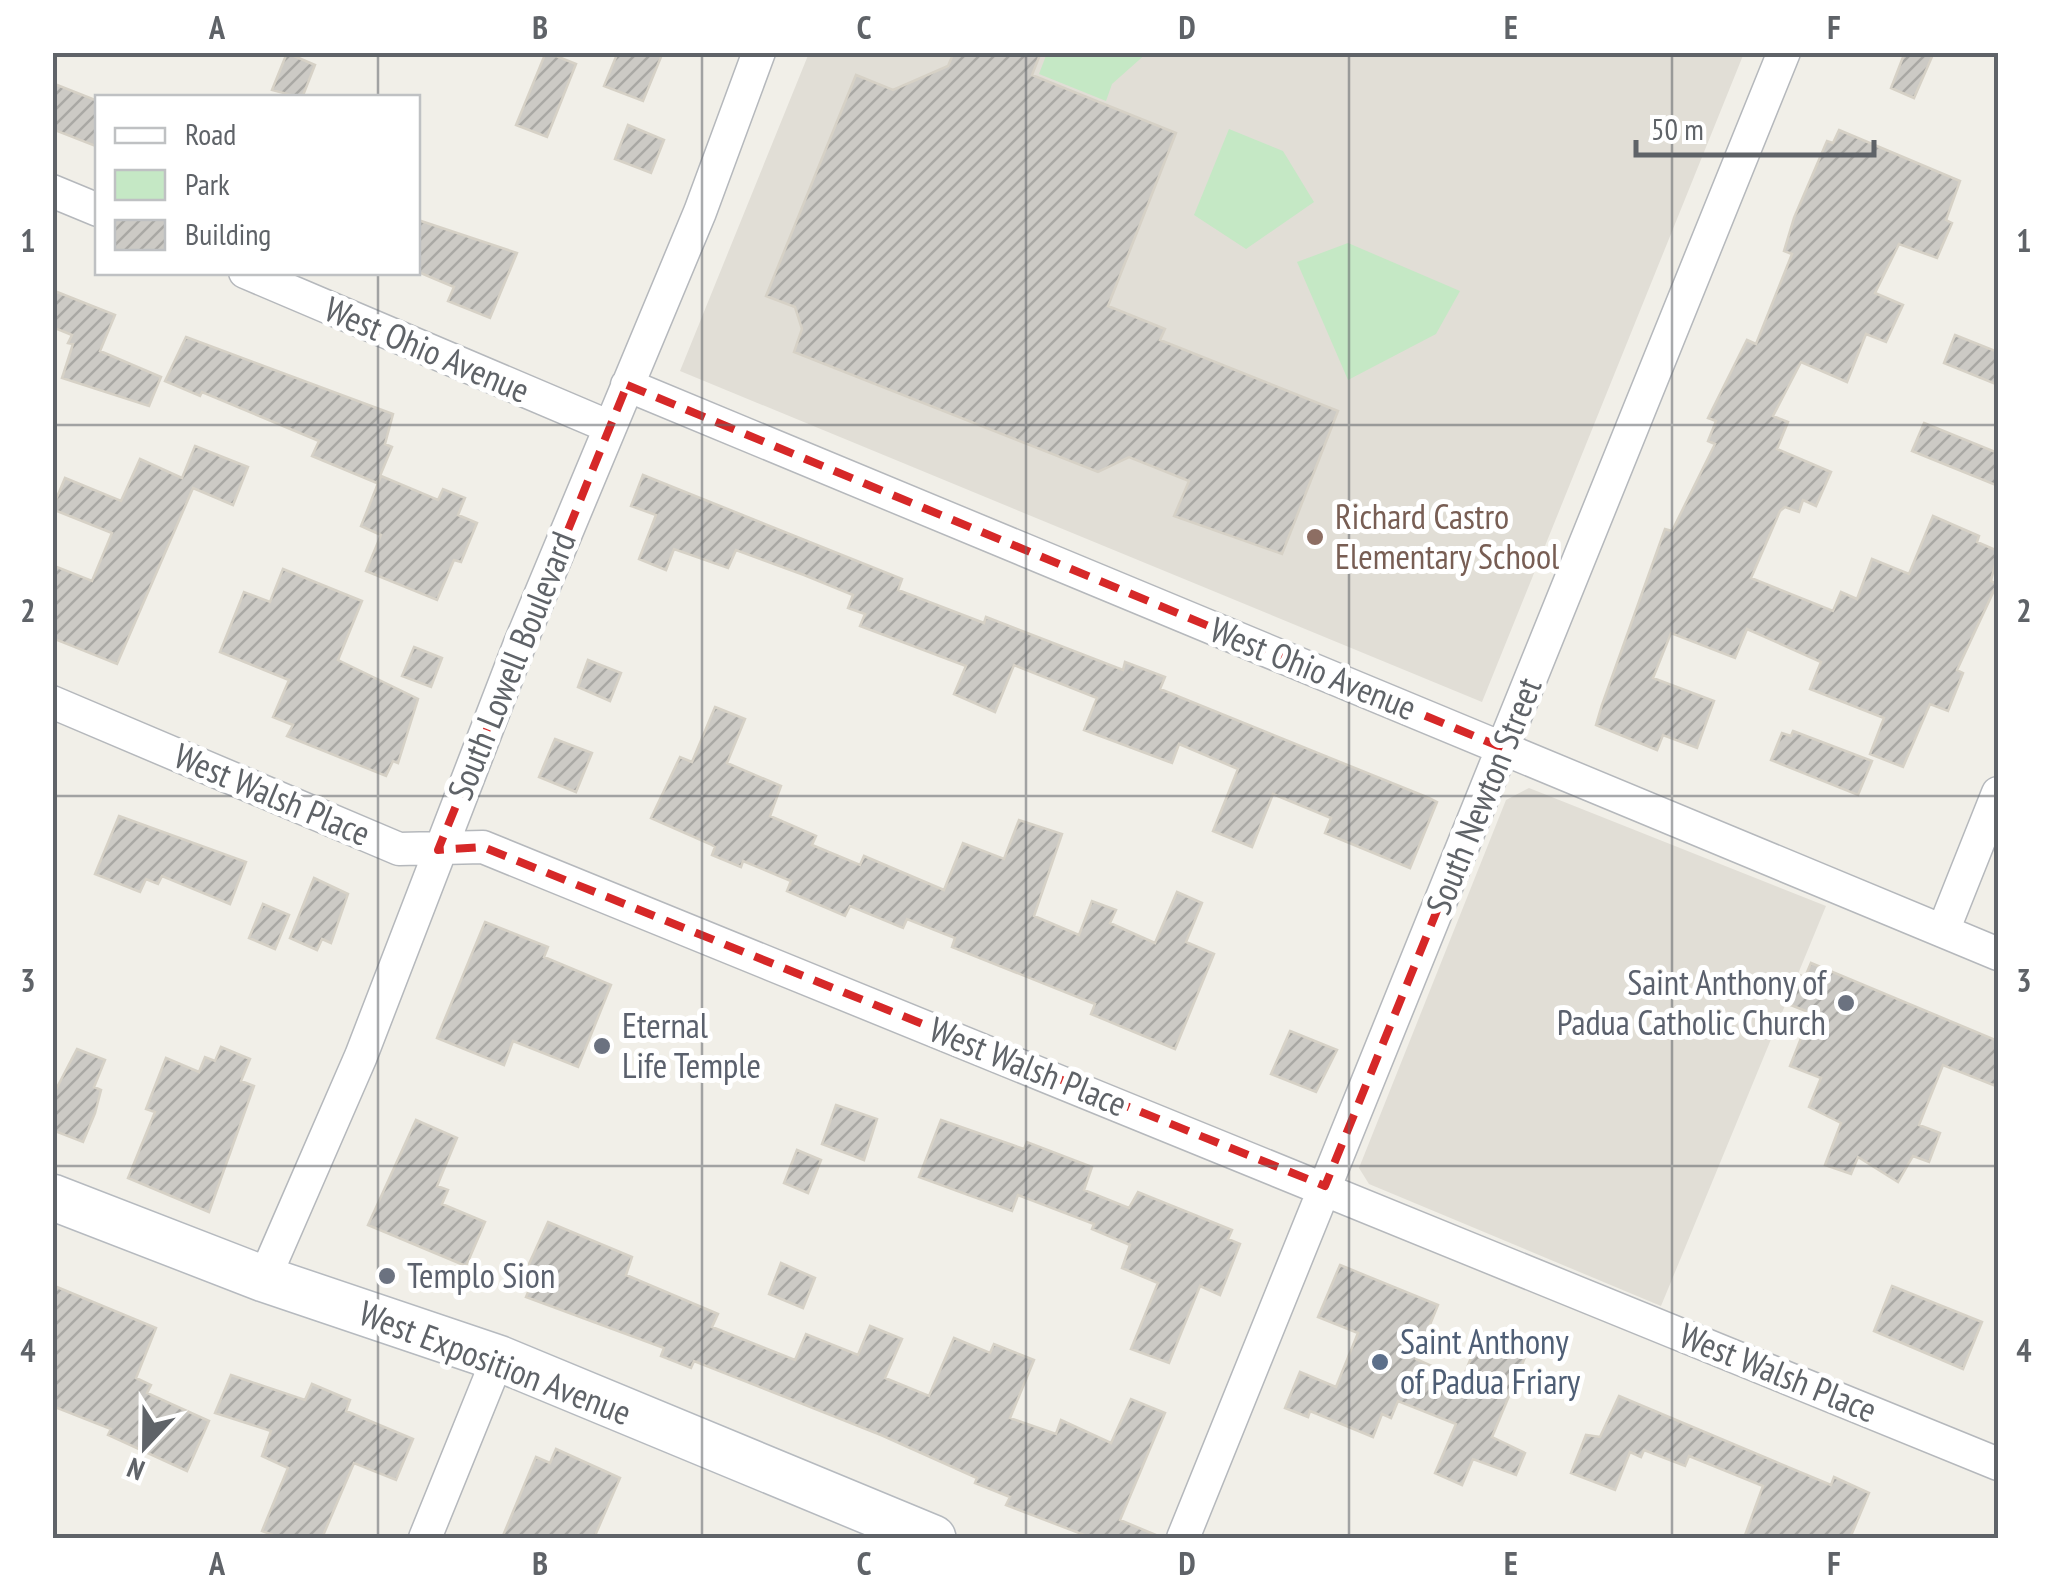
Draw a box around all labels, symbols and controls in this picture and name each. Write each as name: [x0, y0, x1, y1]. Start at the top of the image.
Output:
text: A: [208, 6, 226, 48]
text: B: [532, 6, 548, 48]
text: C: [857, 6, 872, 48]
text: D: [1178, 6, 1196, 48]
text: E: [1504, 6, 1518, 48]
text: F: [1827, 6, 1841, 48]
legend: [95, 95, 420, 275]
scale bar: [1636, 95, 1874, 157]
text: 50 m: [1651, 109, 1704, 148]
text: Road: [185, 114, 236, 153]
text: Park: [185, 164, 230, 203]
text: Building: [185, 214, 271, 253]
text: 1: [20, 219, 36, 261]
text: 1: [2016, 219, 2032, 261]
street label: West Ohio Avenue: [318, 285, 537, 413]
place label: Richard Castro Elementary School: [1335, 493, 1559, 579]
street label: South Lowell Boulevard: [436, 525, 586, 806]
marker: Richard Castro Elementary School: [1304, 526, 1326, 548]
text: 2: [20, 589, 36, 631]
text: 2: [2016, 589, 2032, 631]
street label: West Ohio Avenue: [1204, 606, 1423, 730]
street label: South Newton Street: [1415, 670, 1552, 921]
street label: West Walsh Place: [167, 732, 377, 856]
text: 3: [20, 959, 36, 1001]
place label: Saint Anthony of Padua Catholic Church: [1557, 959, 1828, 1045]
text: 3: [2016, 959, 2032, 1001]
marker: Saint Anthony of Padua Catholic Church: [1835, 992, 1857, 1014]
place label: Eternal Life Temple: [622, 1002, 761, 1088]
street label: West Walsh Place: [923, 1006, 1134, 1126]
marker: Eternal Life Temple: [591, 1035, 613, 1057]
place label: Templo Sion: [407, 1252, 555, 1298]
marker: Templo Sion: [376, 1265, 398, 1287]
street label: West Exposition Avenue: [353, 1289, 638, 1435]
street label: West Walsh Place: [1673, 1312, 1884, 1432]
place label: Saint Anthony of Padua Friary: [1400, 1318, 1581, 1404]
text: 4: [20, 1329, 36, 1371]
text: 4: [2016, 1329, 2032, 1371]
marker: Saint Anthony of Padua Friary: [1369, 1351, 1391, 1373]
north arrow: [95, 1396, 195, 1496]
text: N: [122, 1450, 149, 1490]
text: A: [208, 1542, 226, 1584]
text: B: [532, 1542, 548, 1584]
text: C: [857, 1542, 872, 1584]
text: D: [1178, 1542, 1196, 1584]
text: E: [1504, 1542, 1518, 1584]
text: F: [1827, 1542, 1841, 1584]

